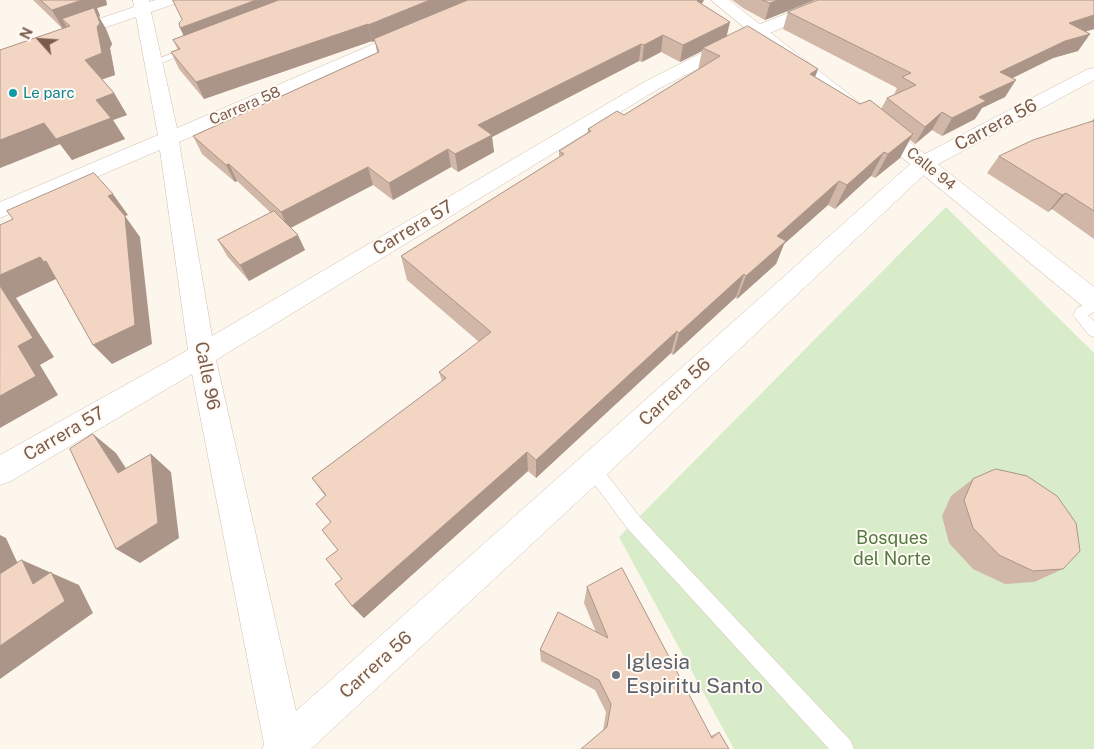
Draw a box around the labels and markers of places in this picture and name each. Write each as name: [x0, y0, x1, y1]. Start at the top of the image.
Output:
place label: Le parc: [23, 84, 75, 102]
marker: Le parc: [7, 87, 19, 99]
place label: Iglesia Espiritu Santo: [626, 650, 763, 700]
marker: Iglesia Espiritu Santo: [610, 669, 622, 681]

